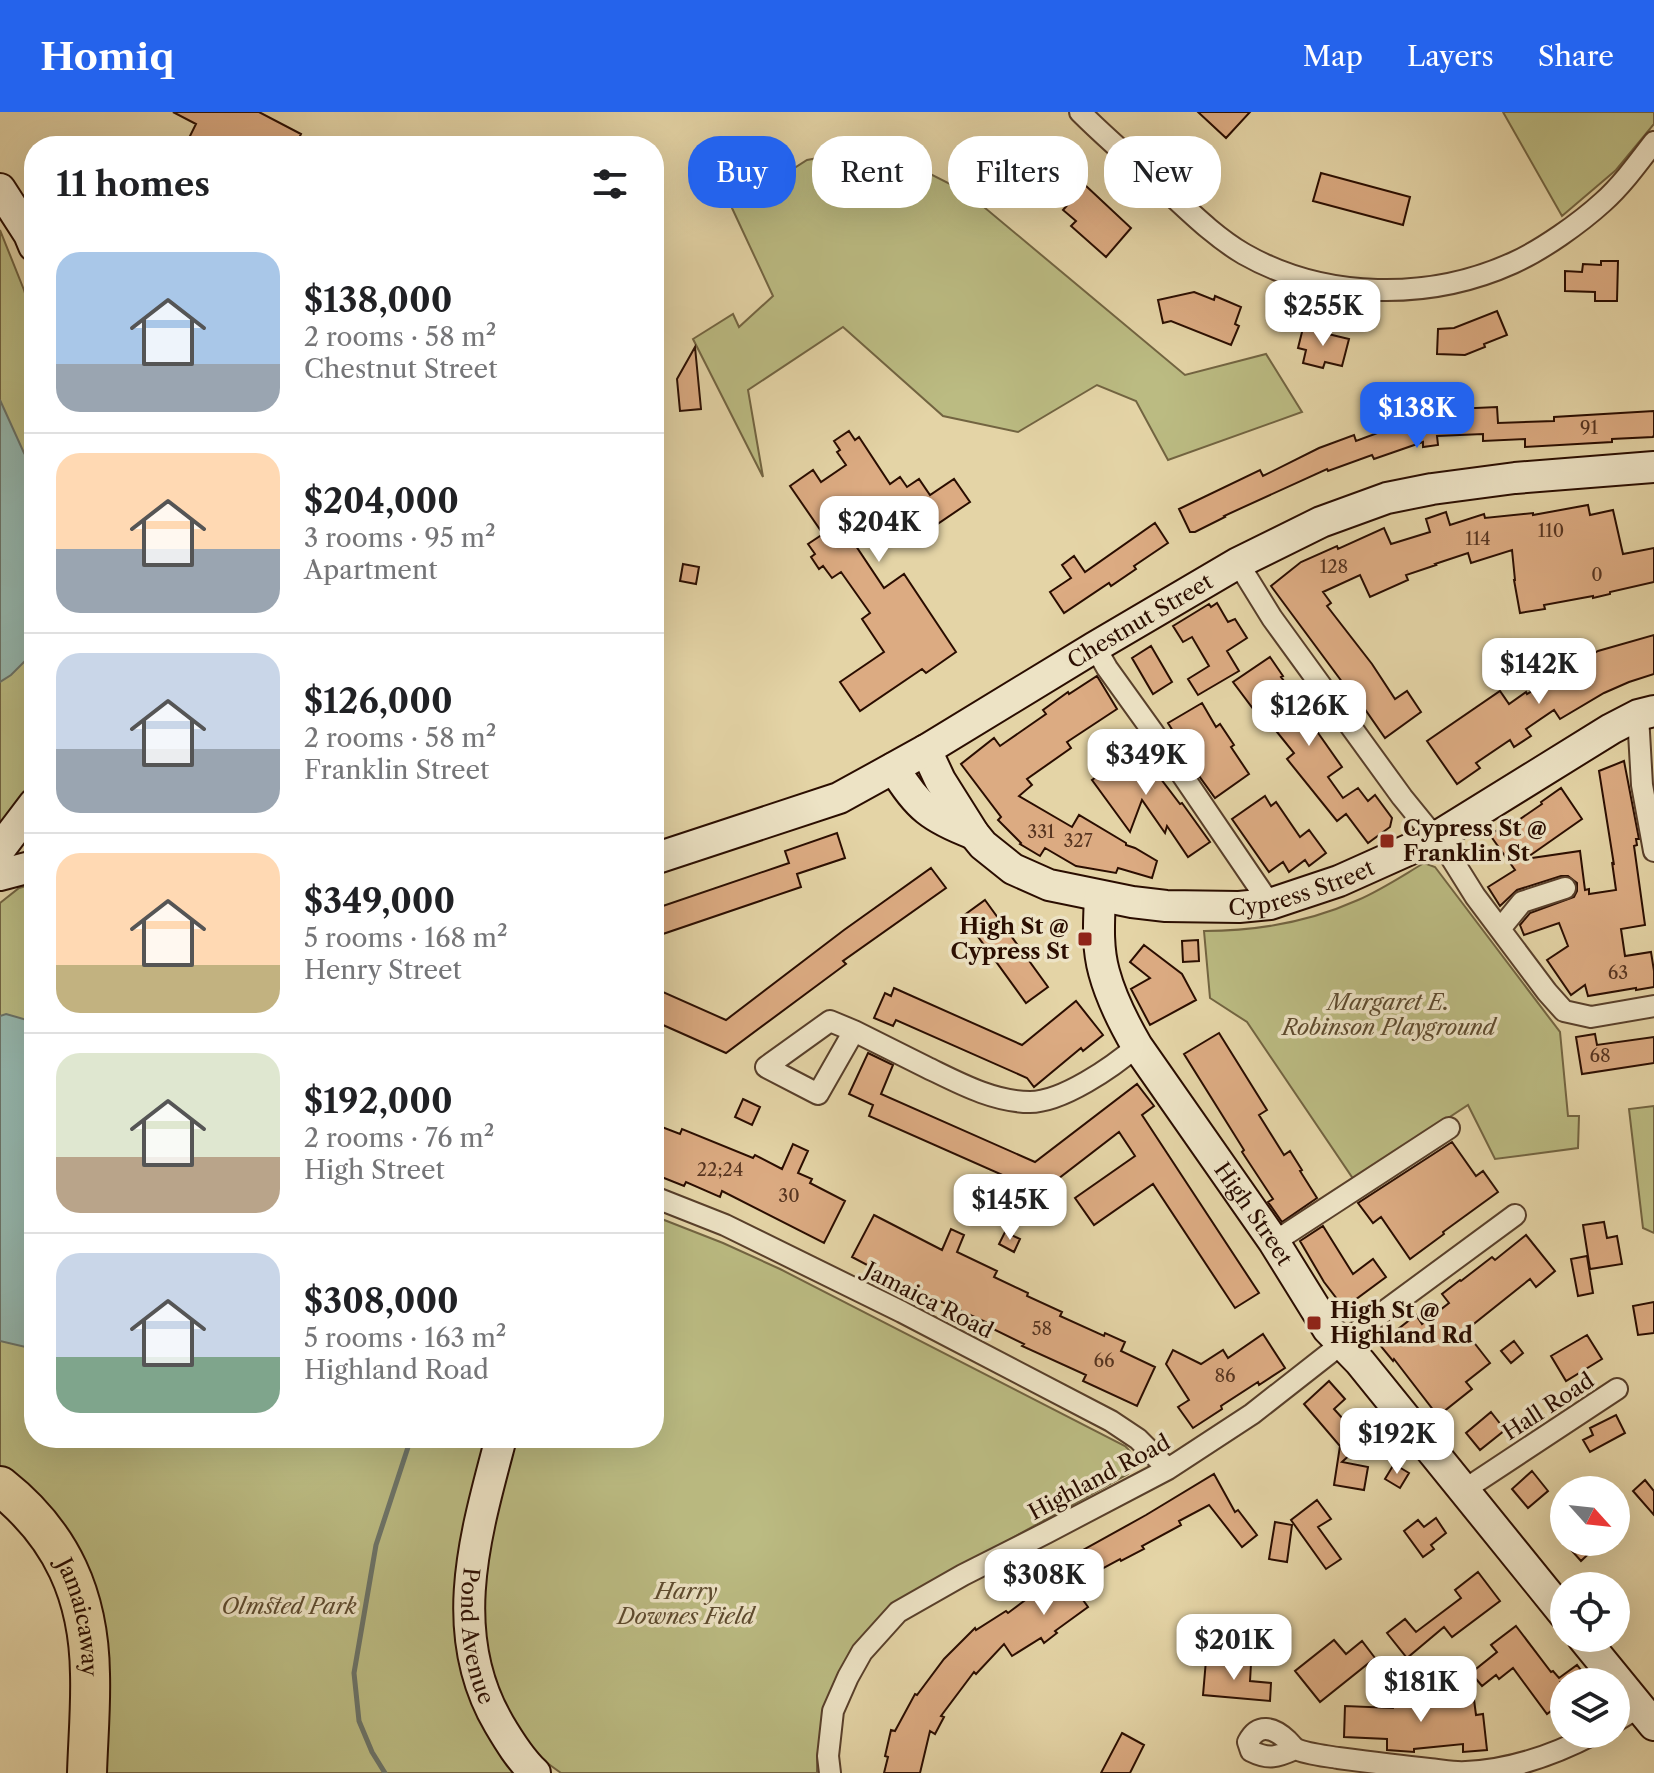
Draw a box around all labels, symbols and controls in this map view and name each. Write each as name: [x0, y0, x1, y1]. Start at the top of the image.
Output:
text: Homiq: [40, 33, 174, 80]
text: Map: [1303, 39, 1363, 73]
text: Layers: [1407, 39, 1494, 73]
text: Share: [1538, 39, 1614, 73]
chip: Buy: [688, 136, 796, 208]
chip: Rent: [812, 136, 932, 208]
chip: Filters: [948, 136, 1088, 208]
chip: New: [1104, 136, 1221, 208]
icon: filters: [588, 162, 632, 206]
text: 11 homes: [56, 163, 210, 205]
text: $138,000: [304, 279, 452, 321]
pin: $255K: [1267, 280, 1379, 348]
icon: home: [120, 284, 216, 380]
text: $255K: [1283, 290, 1363, 322]
text: 2 rooms · 58 m²: [304, 321, 496, 353]
text: Chestnut Street: [304, 353, 497, 385]
pin: $138K: [1361, 382, 1473, 450]
text: $138K: [1378, 392, 1456, 424]
house number: 91: [1580, 417, 1598, 439]
text: $204,000: [304, 480, 459, 522]
icon: home: [120, 485, 216, 581]
pin: $204K: [823, 496, 935, 564]
text: $204K: [838, 506, 920, 538]
house number: 110: [1538, 520, 1564, 542]
text: 3 rooms · 95 m²: [304, 522, 496, 554]
house number: 114: [1465, 528, 1491, 550]
text: Apartment: [304, 554, 437, 586]
house number: 128: [1320, 556, 1348, 578]
house number: 0: [1591, 564, 1603, 586]
street label: Chestnut Street: [1063, 568, 1218, 675]
pin: $142K: [1483, 638, 1595, 706]
text: $142K: [1500, 648, 1578, 680]
text: $126,000: [304, 680, 453, 722]
pin: $126K: [1253, 680, 1365, 748]
icon: home: [120, 685, 216, 781]
text: $126K: [1270, 690, 1348, 722]
text: 2 rooms · 58 m²: [304, 722, 496, 754]
pin: $349K: [1090, 729, 1202, 797]
text: $349K: [1106, 739, 1186, 771]
text: Franklin Street: [304, 754, 489, 786]
place label: Cypress St @ Franklin St: [1403, 815, 1547, 867]
house number: 331: [1027, 821, 1055, 843]
house number: 327: [1063, 830, 1093, 852]
marker: Cypress St @ Franklin St: [1378, 832, 1396, 850]
street label: Cypress Street: [1228, 854, 1379, 921]
text: $349,000: [304, 880, 455, 922]
icon: home: [120, 885, 216, 981]
place label: High St @ Cypress St: [951, 913, 1069, 965]
text: 5 rooms · 168 m²: [304, 922, 508, 954]
marker: High St @ Cypress St: [1076, 930, 1094, 948]
text: Henry Street: [304, 954, 462, 986]
house number: 63: [1608, 962, 1628, 984]
park label: Margaret E. Robinson Playground: [1280, 989, 1498, 1041]
house number: 68: [1589, 1045, 1611, 1067]
text: $192,000: [304, 1080, 453, 1122]
icon: home: [120, 1085, 216, 1181]
text: 2 rooms · 76 m²: [304, 1122, 494, 1154]
text: High Street: [304, 1154, 445, 1186]
street label: High Street: [1208, 1157, 1298, 1271]
house number: 22;24: [697, 1159, 743, 1181]
pin: $145K: [954, 1174, 1066, 1242]
text: $145K: [972, 1184, 1048, 1216]
house number: 30: [778, 1185, 800, 1207]
street label: Jamaica Road: [857, 1255, 998, 1344]
text: $308,000: [304, 1280, 459, 1322]
icon: home: [120, 1285, 216, 1381]
place label: High St @ Highland Rd: [1330, 1297, 1473, 1349]
marker: High St @ Highland Rd: [1305, 1314, 1323, 1332]
house number: 58: [1032, 1318, 1052, 1340]
text: 5 rooms · 163 m²: [304, 1322, 506, 1354]
house number: 66: [1093, 1350, 1115, 1372]
text: Highland Road: [304, 1354, 489, 1386]
house number: 86: [1214, 1365, 1236, 1387]
street label: Hall Road: [1497, 1367, 1599, 1446]
pin: $192K: [1341, 1408, 1453, 1476]
text: $192K: [1358, 1418, 1436, 1450]
street label: Highland Road: [1024, 1429, 1175, 1526]
north arrow: [1550, 1476, 1630, 1556]
map controls: [1550, 1476, 1630, 1748]
pin: $308K: [988, 1549, 1100, 1617]
street label: Jamaicaway: [49, 1551, 103, 1677]
text: $308K: [1003, 1559, 1085, 1591]
street label: Pond Avenue: [455, 1566, 500, 1708]
button: locate: [1550, 1572, 1630, 1652]
park label: Harry Downes Field: [616, 1578, 756, 1630]
park label: Olmsted Park: [221, 1593, 357, 1620]
pin: $201K: [1178, 1614, 1290, 1682]
text: $201K: [1195, 1624, 1273, 1656]
pin: $181K: [1365, 1656, 1477, 1724]
text: $181K: [1384, 1666, 1458, 1698]
button: layers: [1550, 1668, 1630, 1748]

